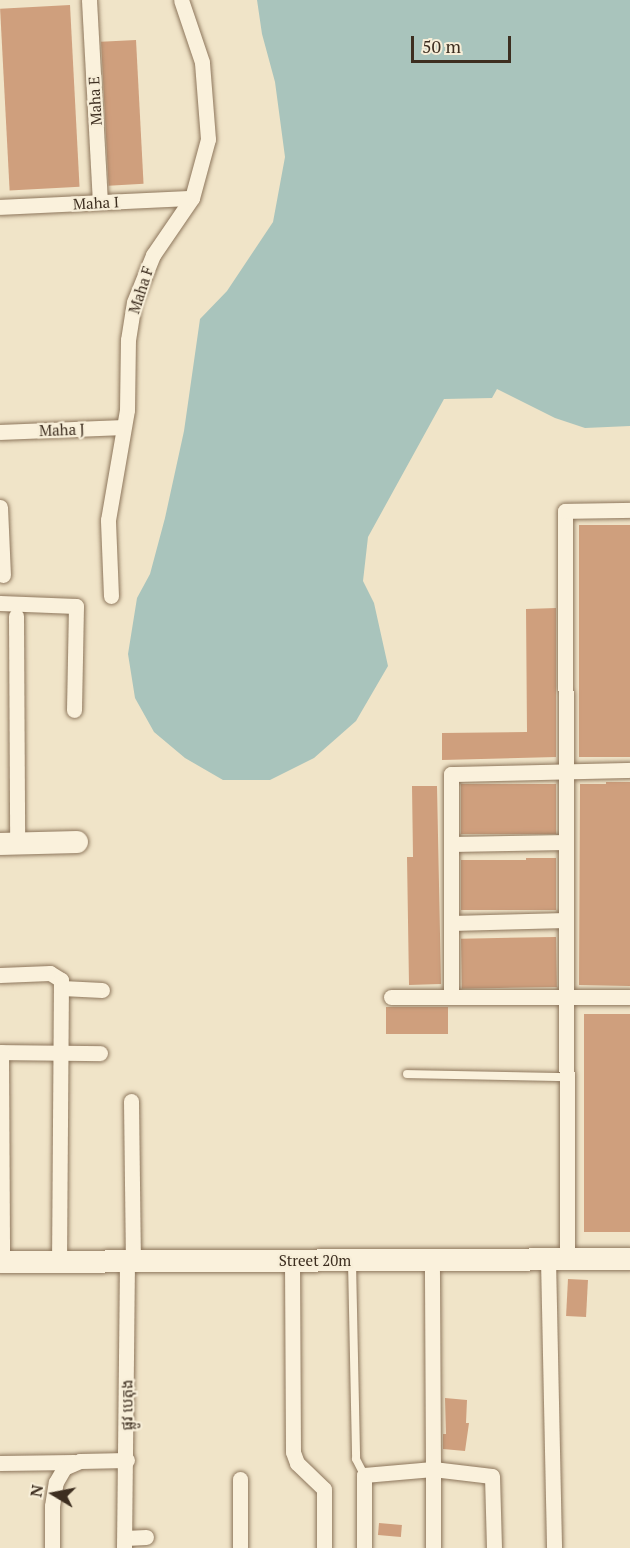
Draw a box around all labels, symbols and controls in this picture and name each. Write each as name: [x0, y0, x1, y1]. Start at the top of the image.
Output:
scale bar: [414, 24, 514, 62]
text: 50 m: [422, 34, 461, 58]
street label: Maha E: [85, 76, 105, 126]
street label: Maha I: [73, 193, 119, 213]
street label: Maha F: [125, 264, 157, 316]
street label: Maha J: [39, 420, 85, 440]
street label: Street 20m: [279, 1252, 351, 1270]
street label: ផ្លូវ បេតុង: [118, 1380, 136, 1430]
north arrow: [24, 1464, 84, 1524]
text: N: [24, 1483, 48, 1499]

